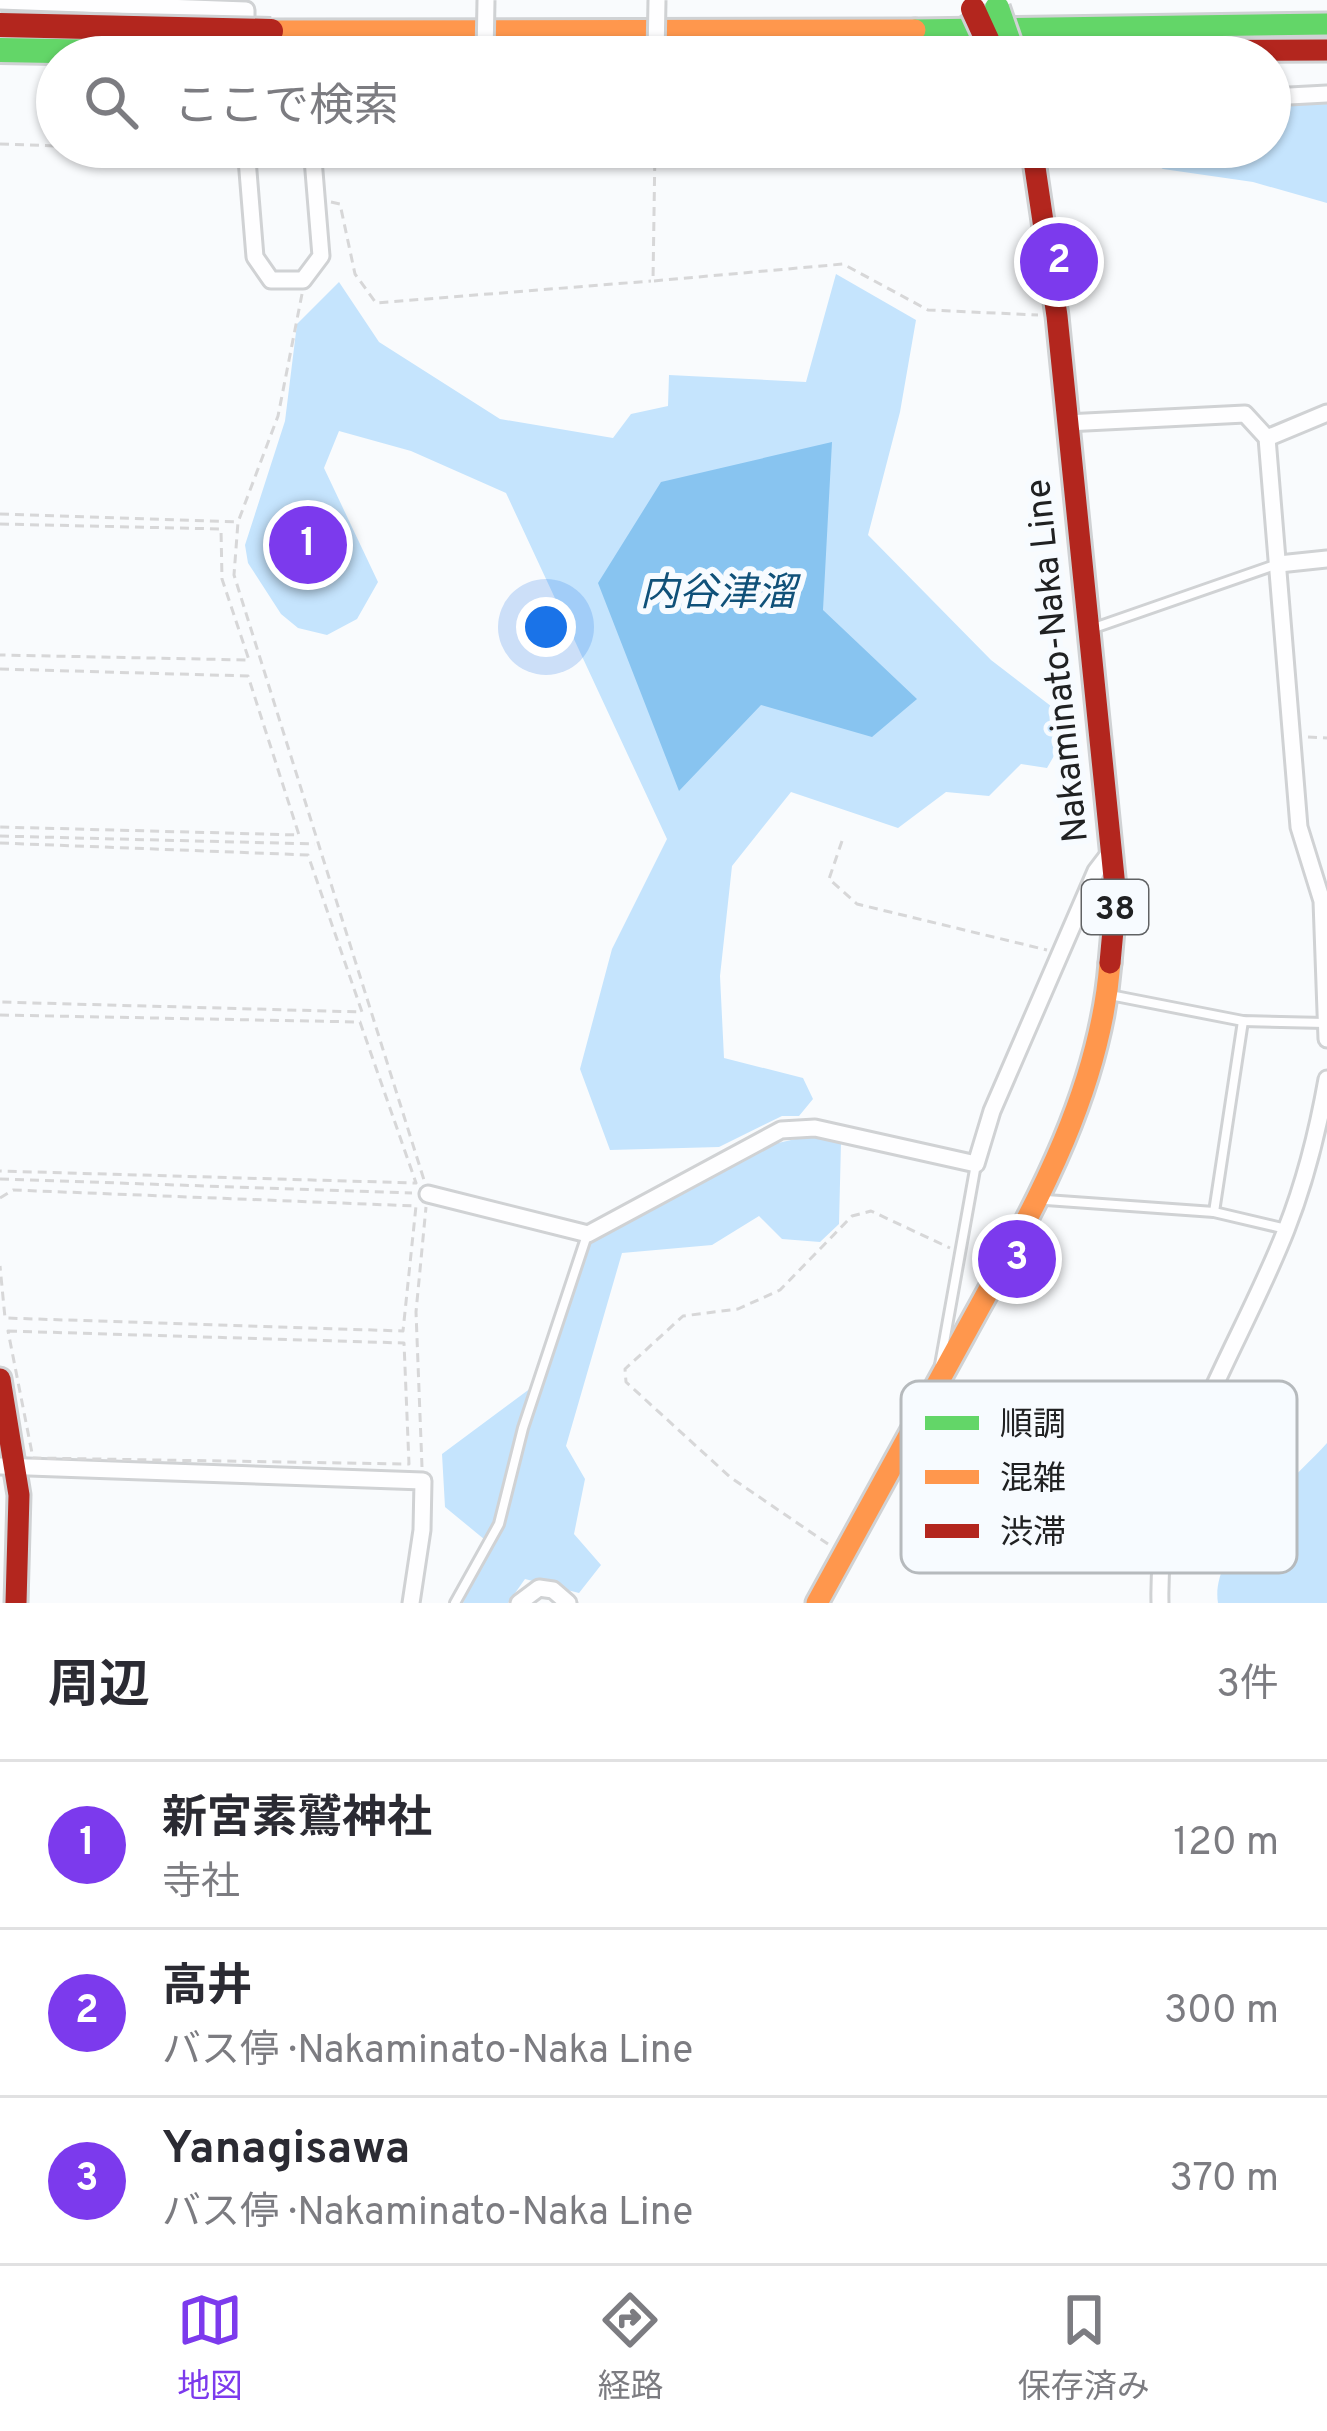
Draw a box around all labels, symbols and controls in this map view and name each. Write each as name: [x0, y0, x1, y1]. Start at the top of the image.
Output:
search box: [36, 36, 1291, 168]
icon: search: [78, 69, 144, 135]
text: ここで検索: [174, 80, 399, 137]
pin: 2: [1020, 217, 1098, 307]
street label: Nakaminato-Naka Line: [1017, 476, 1101, 845]
pin: 1: [269, 500, 347, 590]
water label: 内谷津溜: [640, 571, 801, 620]
your location: [516, 597, 576, 657]
road number: 38: [1082, 880, 1148, 934]
pin: 3: [978, 1214, 1056, 1304]
legend: [901, 1381, 1297, 1573]
text: 順調: [1000, 1406, 1066, 1448]
text: 混雑: [1000, 1460, 1066, 1502]
text: 渋滞: [1000, 1514, 1066, 1556]
text: 周辺: [48, 1656, 150, 1721]
text: 3件: [1217, 1662, 1279, 1711]
text: 新宮素鷲神社: [162, 1792, 432, 1849]
text: 1: [79, 1820, 95, 1869]
text: 120 m: [1173, 1820, 1279, 1869]
text: 寺社: [162, 1860, 240, 1909]
text: 高井: [162, 1960, 252, 2017]
text: 2: [75, 1988, 99, 2037]
text: 300 m: [1164, 1988, 1279, 2037]
text: バス停 · Nakaminato-Naka Line: [162, 2028, 693, 2077]
text: Yanagisawa: [162, 2122, 410, 2179]
text: 3: [75, 2156, 99, 2205]
text: 370 m: [1169, 2156, 1279, 2205]
text: バス停 · Nakaminato-Naka Line: [162, 2190, 693, 2239]
tab: 地図: [177, 2287, 243, 2410]
tab: 経路: [597, 2287, 663, 2410]
tab: 保存済み: [1018, 2287, 1150, 2410]

